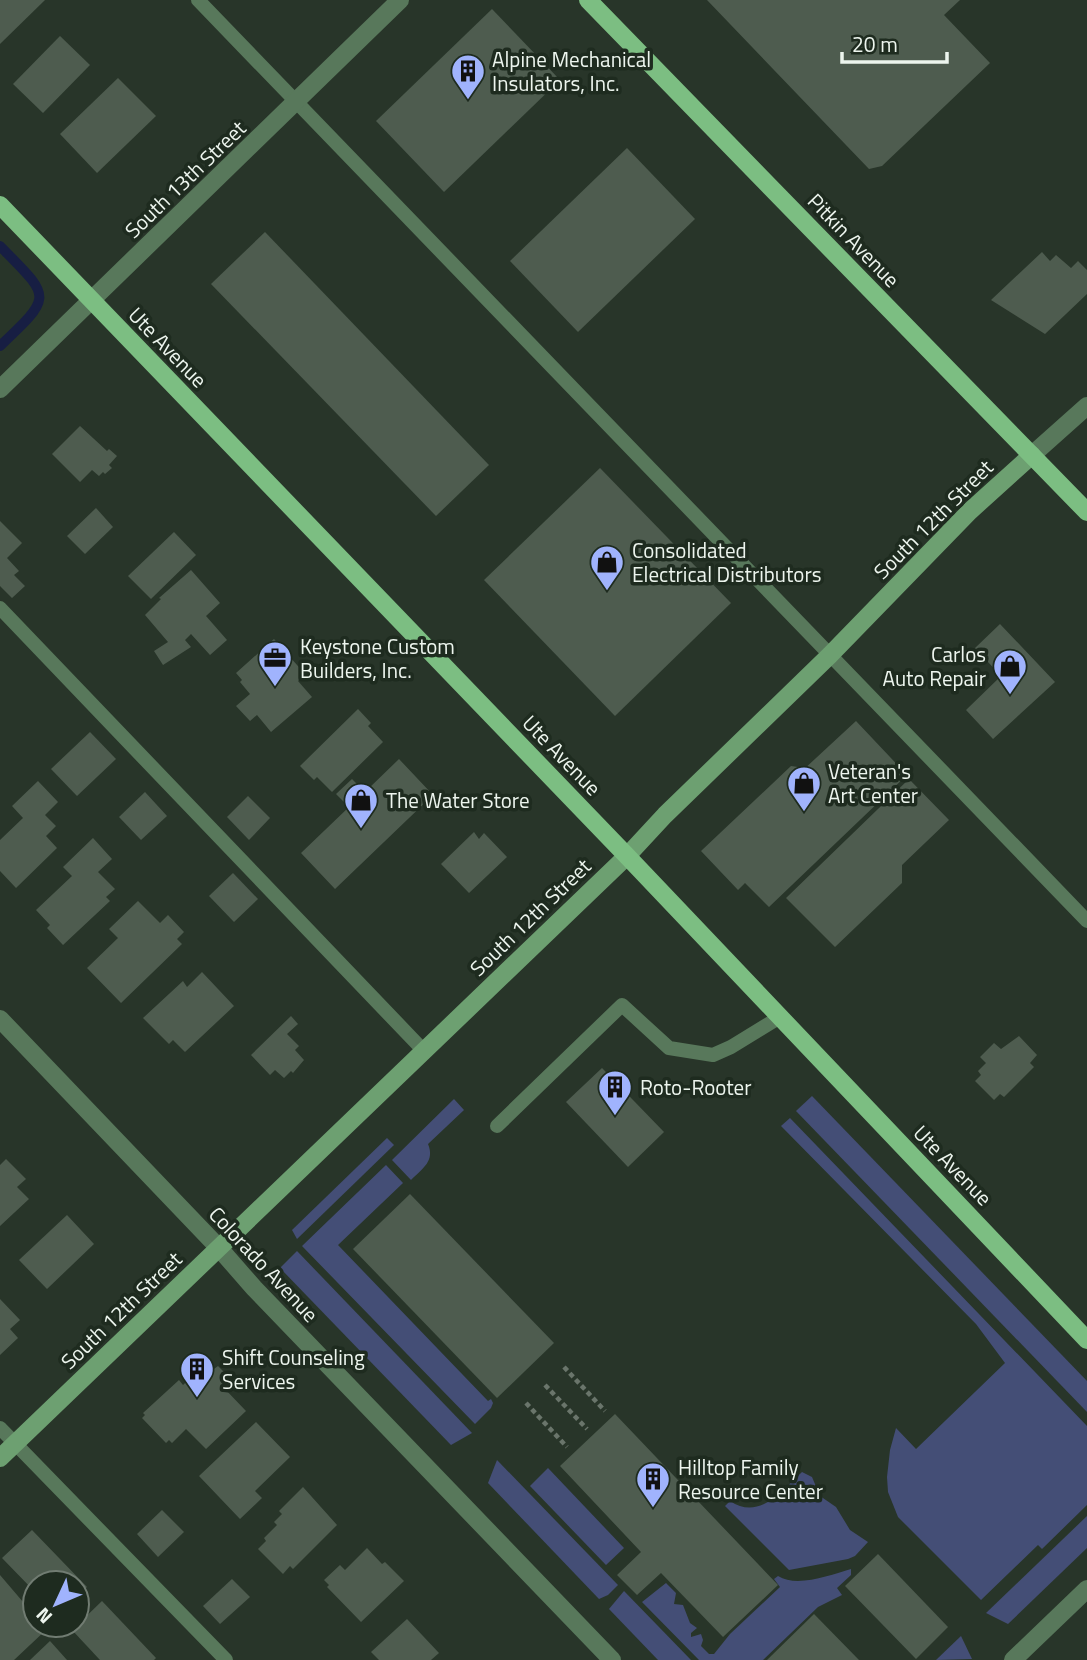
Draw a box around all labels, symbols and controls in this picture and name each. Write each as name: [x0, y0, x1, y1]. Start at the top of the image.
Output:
scale bar: [842, 21, 947, 65]
text: 20 m: [852, 28, 898, 60]
place label: Alpine Mechanical Insulators, Inc.: [492, 43, 651, 99]
building icon: Alpine Mechanical Insulators, Inc.: [449, 52, 487, 101]
street label: South 13th Street: [117, 112, 253, 245]
street label: Pitkin Avenue: [801, 185, 907, 295]
street label: Ute Avenue: [121, 299, 215, 395]
street label: South 12th Street: [866, 451, 1001, 586]
place label: Consolidated Electrical Distributors: [632, 534, 821, 590]
shop icon: Consolidated Electrical Distributors: [588, 543, 626, 592]
place label: Keystone Custom Builders, Inc.: [300, 630, 455, 686]
place label: Carlos Auto Repair: [882, 638, 986, 694]
office icon: Keystone Custom Builders, Inc.: [256, 639, 294, 688]
shop icon: Carlos Auto Repair: [991, 647, 1029, 696]
street label: Ute Avenue: [515, 707, 609, 803]
place label: Veteran's Art Center: [828, 755, 918, 811]
shop icon: Veteran's Art Center: [785, 764, 823, 813]
shop icon: The Water Store: [342, 781, 380, 830]
place label: The Water Store: [386, 784, 530, 816]
street label: South 12th Street: [462, 850, 598, 983]
building icon: Roto-Rooter: [596, 1068, 634, 1117]
place label: Roto-Rooter: [640, 1071, 752, 1103]
street label: Ute Avenue: [906, 1117, 1000, 1213]
street label: Colorado Avenue: [202, 1199, 326, 1329]
street label: South 12th Street: [53, 1243, 189, 1376]
place label: Shift Counseling Services: [222, 1341, 365, 1397]
building icon: Shift Counseling Services: [178, 1350, 216, 1399]
place label: Hilltop Family Resource Center: [678, 1451, 823, 1507]
building icon: Hilltop Family Resource Center: [634, 1460, 672, 1509]
north arrow: [21, 1569, 91, 1639]
text: N: [28, 1601, 58, 1631]

